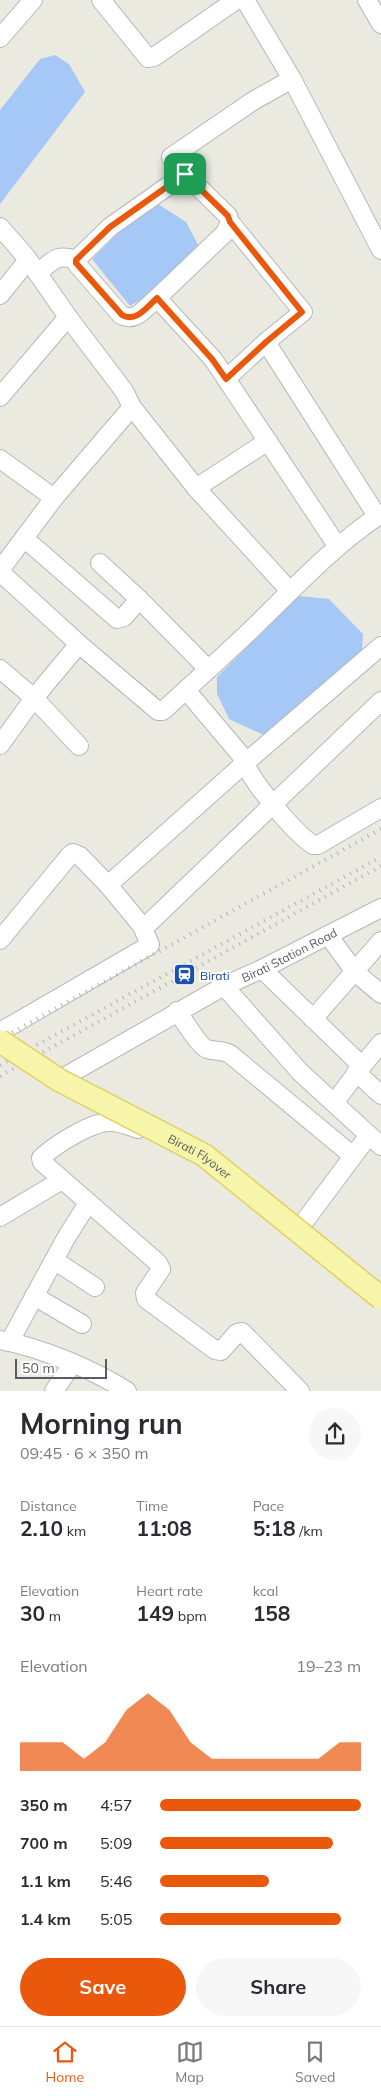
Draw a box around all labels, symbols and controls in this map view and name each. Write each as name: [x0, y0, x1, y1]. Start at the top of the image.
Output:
pin: [164, 153, 206, 195]
icon: arrive: [171, 160, 199, 188]
street label: Birati Station Road: [239, 924, 339, 985]
station icon: Birati: [172, 963, 196, 987]
place label: Birati: [200, 968, 230, 983]
street label: Birati Flyover: [166, 1130, 235, 1182]
scale bar: [15, 1356, 108, 1379]
text: 50 m: [22, 1359, 55, 1377]
text: Morning run: [20, 1406, 183, 1441]
button: share: [309, 1408, 361, 1460]
text: 09:45 · 6 × 350 m: [20, 1443, 149, 1463]
text: Distance: [20, 1497, 77, 1515]
text: Time: [136, 1497, 168, 1515]
text: Pace: [253, 1497, 284, 1515]
text: 2.10: [20, 1515, 63, 1541]
text: 11:08: [136, 1515, 192, 1541]
text: 5:18: [253, 1515, 296, 1541]
text: km: [63, 1522, 86, 1540]
text: /km: [296, 1522, 323, 1540]
text: Elevation: [20, 1582, 79, 1600]
text: Heart rate: [136, 1582, 203, 1600]
text: kcal: [253, 1582, 278, 1600]
text: 30: [20, 1600, 45, 1626]
text: 149: [136, 1600, 174, 1626]
text: 158: [253, 1600, 290, 1626]
text: m: [45, 1607, 61, 1625]
text: bpm: [174, 1607, 207, 1625]
text: Elevation: [20, 1656, 88, 1676]
text: 19–23 m: [296, 1656, 361, 1676]
text: 350 m: [20, 1795, 68, 1815]
text: 4:57: [100, 1795, 132, 1815]
text: 700 m: [20, 1833, 68, 1853]
text: 5:09: [100, 1833, 132, 1853]
text: 1.1 km: [20, 1871, 71, 1891]
text: 5:46: [100, 1871, 132, 1891]
text: 1.4 km: [20, 1909, 71, 1929]
text: 5:05: [100, 1909, 132, 1929]
button: Save: [20, 1958, 186, 2016]
button: Share: [196, 1958, 361, 2016]
tab: Home: [46, 2038, 84, 2086]
tab: Map: [175, 2038, 204, 2086]
tab: Saved: [295, 2038, 335, 2086]

